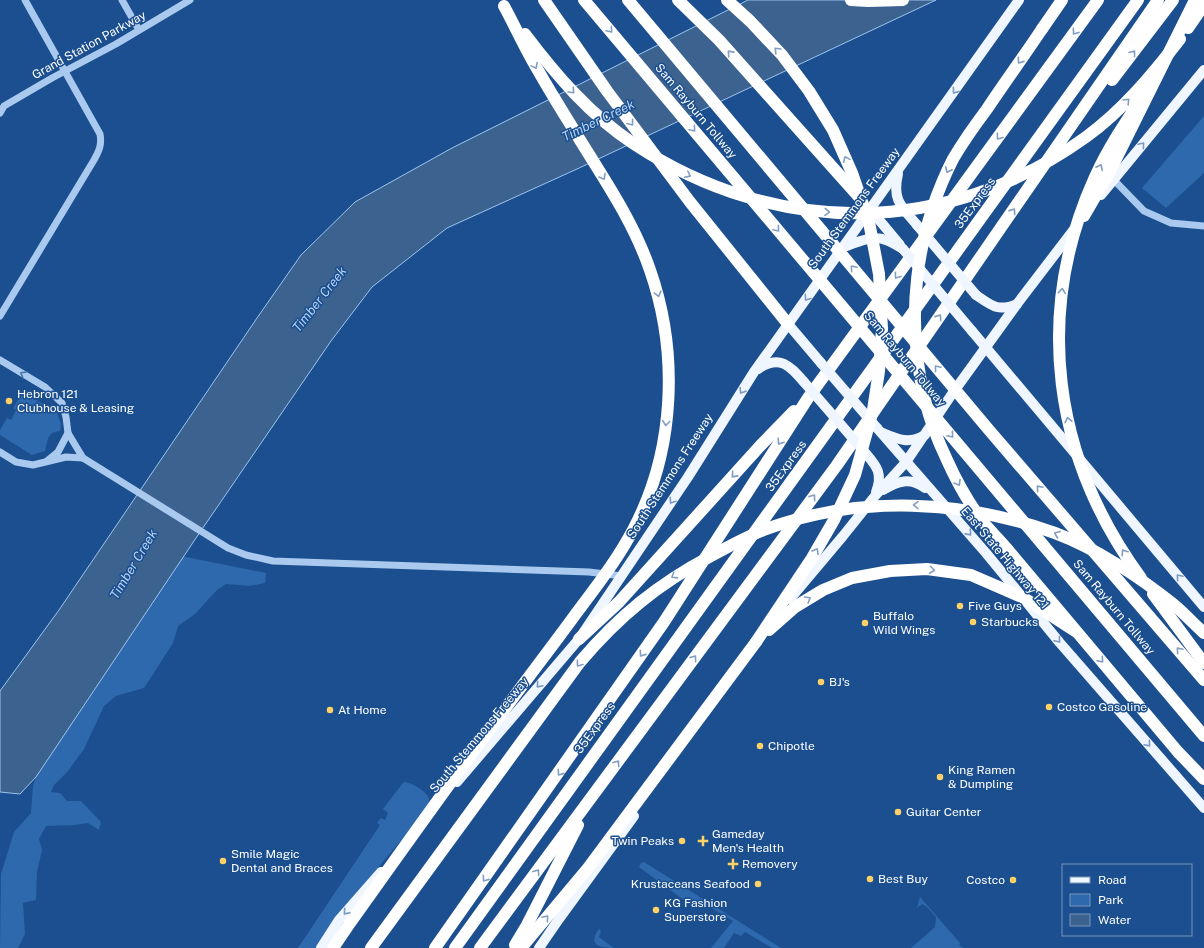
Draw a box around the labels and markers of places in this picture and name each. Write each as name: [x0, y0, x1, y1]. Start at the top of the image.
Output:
place label: Hebron 121 Clubhouse & Leasing: [17, 387, 134, 415]
marker: Hebron 121 Clubhouse & Leasing: [4, 396, 14, 406]
place label: Five Guys: [968, 599, 1022, 613]
marker: Five Guys: [955, 601, 965, 611]
place label: Buffalo Wild Wings: [873, 609, 935, 637]
place label: Starbucks: [981, 615, 1038, 629]
marker: Starbucks: [968, 617, 978, 627]
marker: Buffalo Wild Wings: [860, 618, 870, 628]
place label: BJ's: [829, 675, 850, 689]
marker: BJ's: [816, 677, 826, 687]
place label: Costco Gasoline: [1057, 700, 1147, 714]
marker: Costco Gasoline: [1044, 702, 1054, 712]
place label: At Home: [338, 703, 387, 717]
marker: At Home: [325, 705, 335, 715]
place label: Chipotle: [768, 739, 815, 753]
marker: Chipotle: [755, 741, 765, 751]
place label: King Ramen & Dumpling: [948, 763, 1015, 791]
marker: King Ramen & Dumpling: [935, 772, 945, 782]
place label: Guitar Center: [906, 805, 982, 819]
marker: Guitar Center: [893, 807, 903, 817]
place label: Gameday Men's Health: [712, 827, 784, 855]
place label: Twin Peaks: [612, 834, 674, 848]
marker: Gameday Men's Health: [697, 835, 709, 847]
marker: Twin Peaks: [677, 836, 687, 846]
place label: Smile Magic Dental and Braces: [231, 847, 333, 875]
marker: Smile Magic Dental and Braces: [218, 856, 228, 866]
place label: Removery: [742, 857, 798, 871]
marker: Removery: [727, 858, 739, 870]
place label: Best Buy: [878, 872, 928, 886]
place label: Costco: [966, 873, 1005, 887]
marker: Best Buy: [865, 874, 875, 884]
marker: Costco: [1008, 875, 1018, 885]
place label: Krustaceans Seafood: [631, 877, 750, 891]
marker: Krustaceans Seafood: [753, 879, 763, 889]
place label: KG Fashion Superstore: [664, 896, 727, 924]
marker: KG Fashion Superstore: [651, 905, 661, 915]

